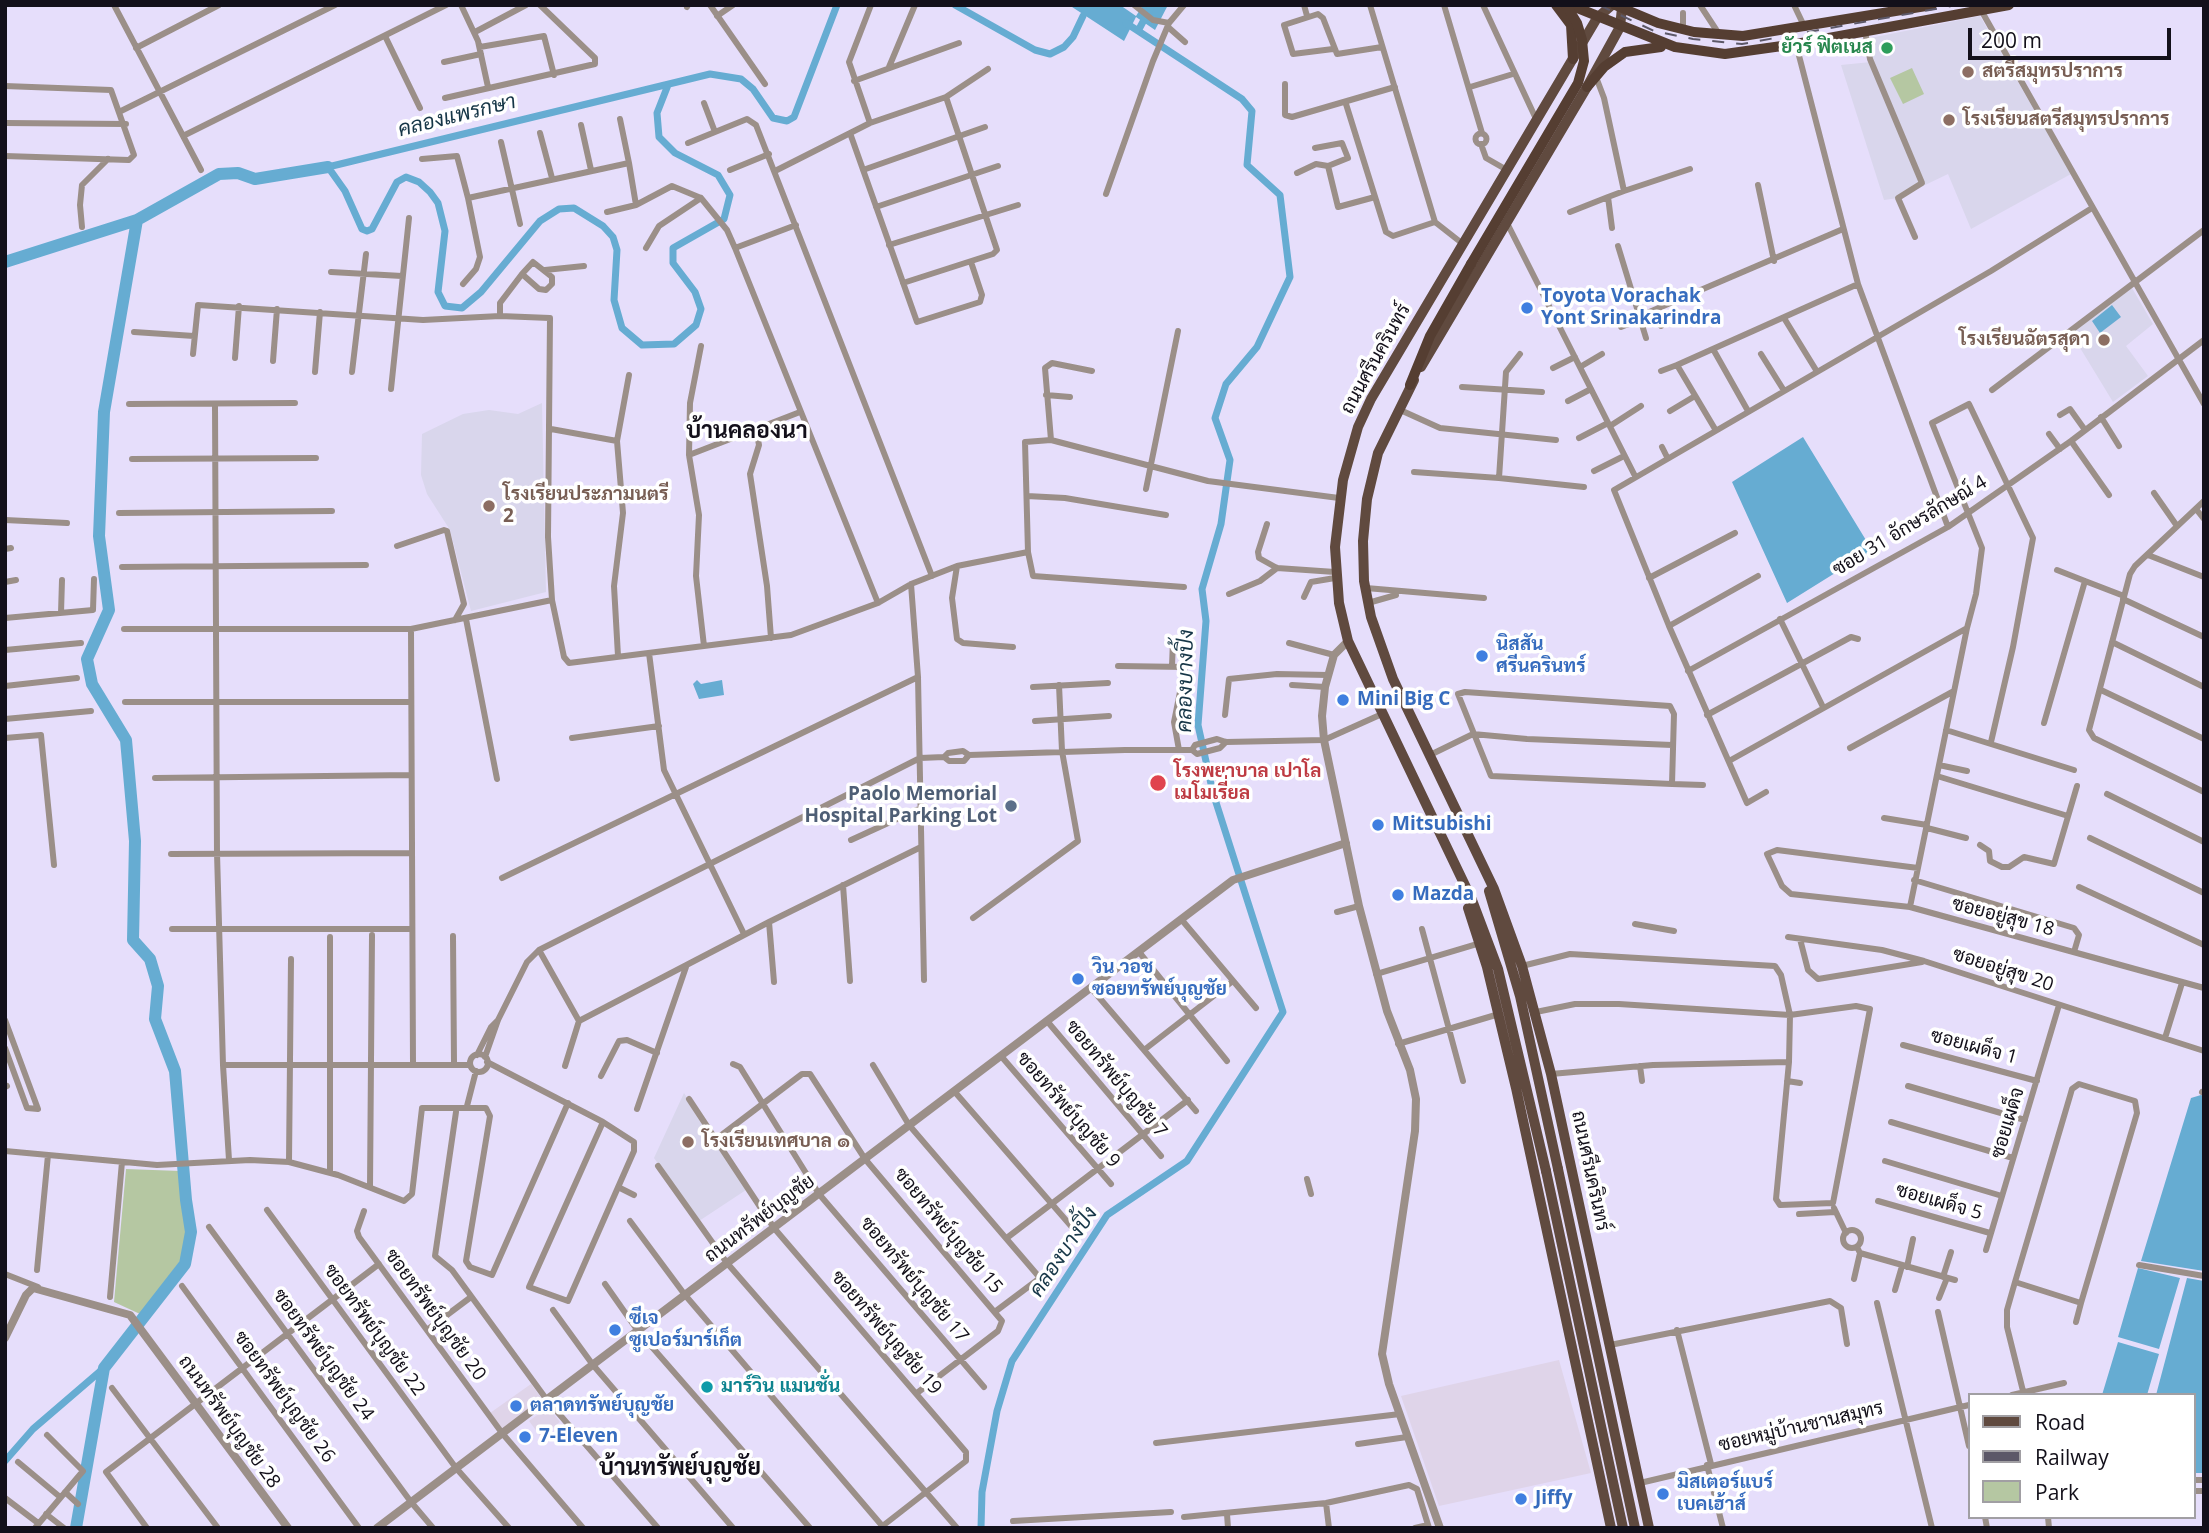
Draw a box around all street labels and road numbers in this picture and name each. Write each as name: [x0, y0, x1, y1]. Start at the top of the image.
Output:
street label: ถนนศรีนครินทร์: [1336, 300, 1416, 418]
street label: ซอย 31 อักษรลักษณ์ 4: [1829, 471, 1991, 581]
street label: ซอยอยู่สุข 18: [1949, 892, 2057, 942]
street label: ซอยอยู่สุข 20: [1950, 943, 2056, 997]
street label: ซอยทรัพย์บุญชัย 7: [1060, 1016, 1172, 1142]
street label: ซอยเผด็จ 1: [1928, 1024, 2020, 1070]
street label: ซอยทรัพย์บุญชัย 9: [1011, 1047, 1125, 1173]
street label: ซอยเผด็จ: [1986, 1085, 2030, 1161]
street label: ถนนศรีนครินทร์: [1566, 1109, 1614, 1233]
street label: ซอยทรัพย์บุญชัย 15: [889, 1164, 1007, 1298]
street label: ถนนทรัพย์บุญชัย: [700, 1170, 820, 1268]
street label: ซอยเผด็จ 5: [1893, 1179, 1985, 1225]
street label: ซอยทรัพย์บุญชัย 17: [855, 1213, 973, 1347]
street label: ซอยทรัพย์บุญชัย 20: [380, 1245, 490, 1385]
street label: ซอยทรัพย์บุญชัย 22: [319, 1260, 429, 1400]
street label: ซอยทรัพย์บุญชัย 19: [826, 1266, 946, 1400]
street label: ซอยทรัพย์บุญชัย 24: [268, 1285, 378, 1425]
street label: ซอยทรัพย์บุญชัย 26: [229, 1327, 339, 1467]
street label: ถนนทรัพย์บุญชัย 28: [173, 1351, 285, 1493]
street label: ซอยหมู่บ้านชานสมุทร: [1716, 1397, 1886, 1457]

